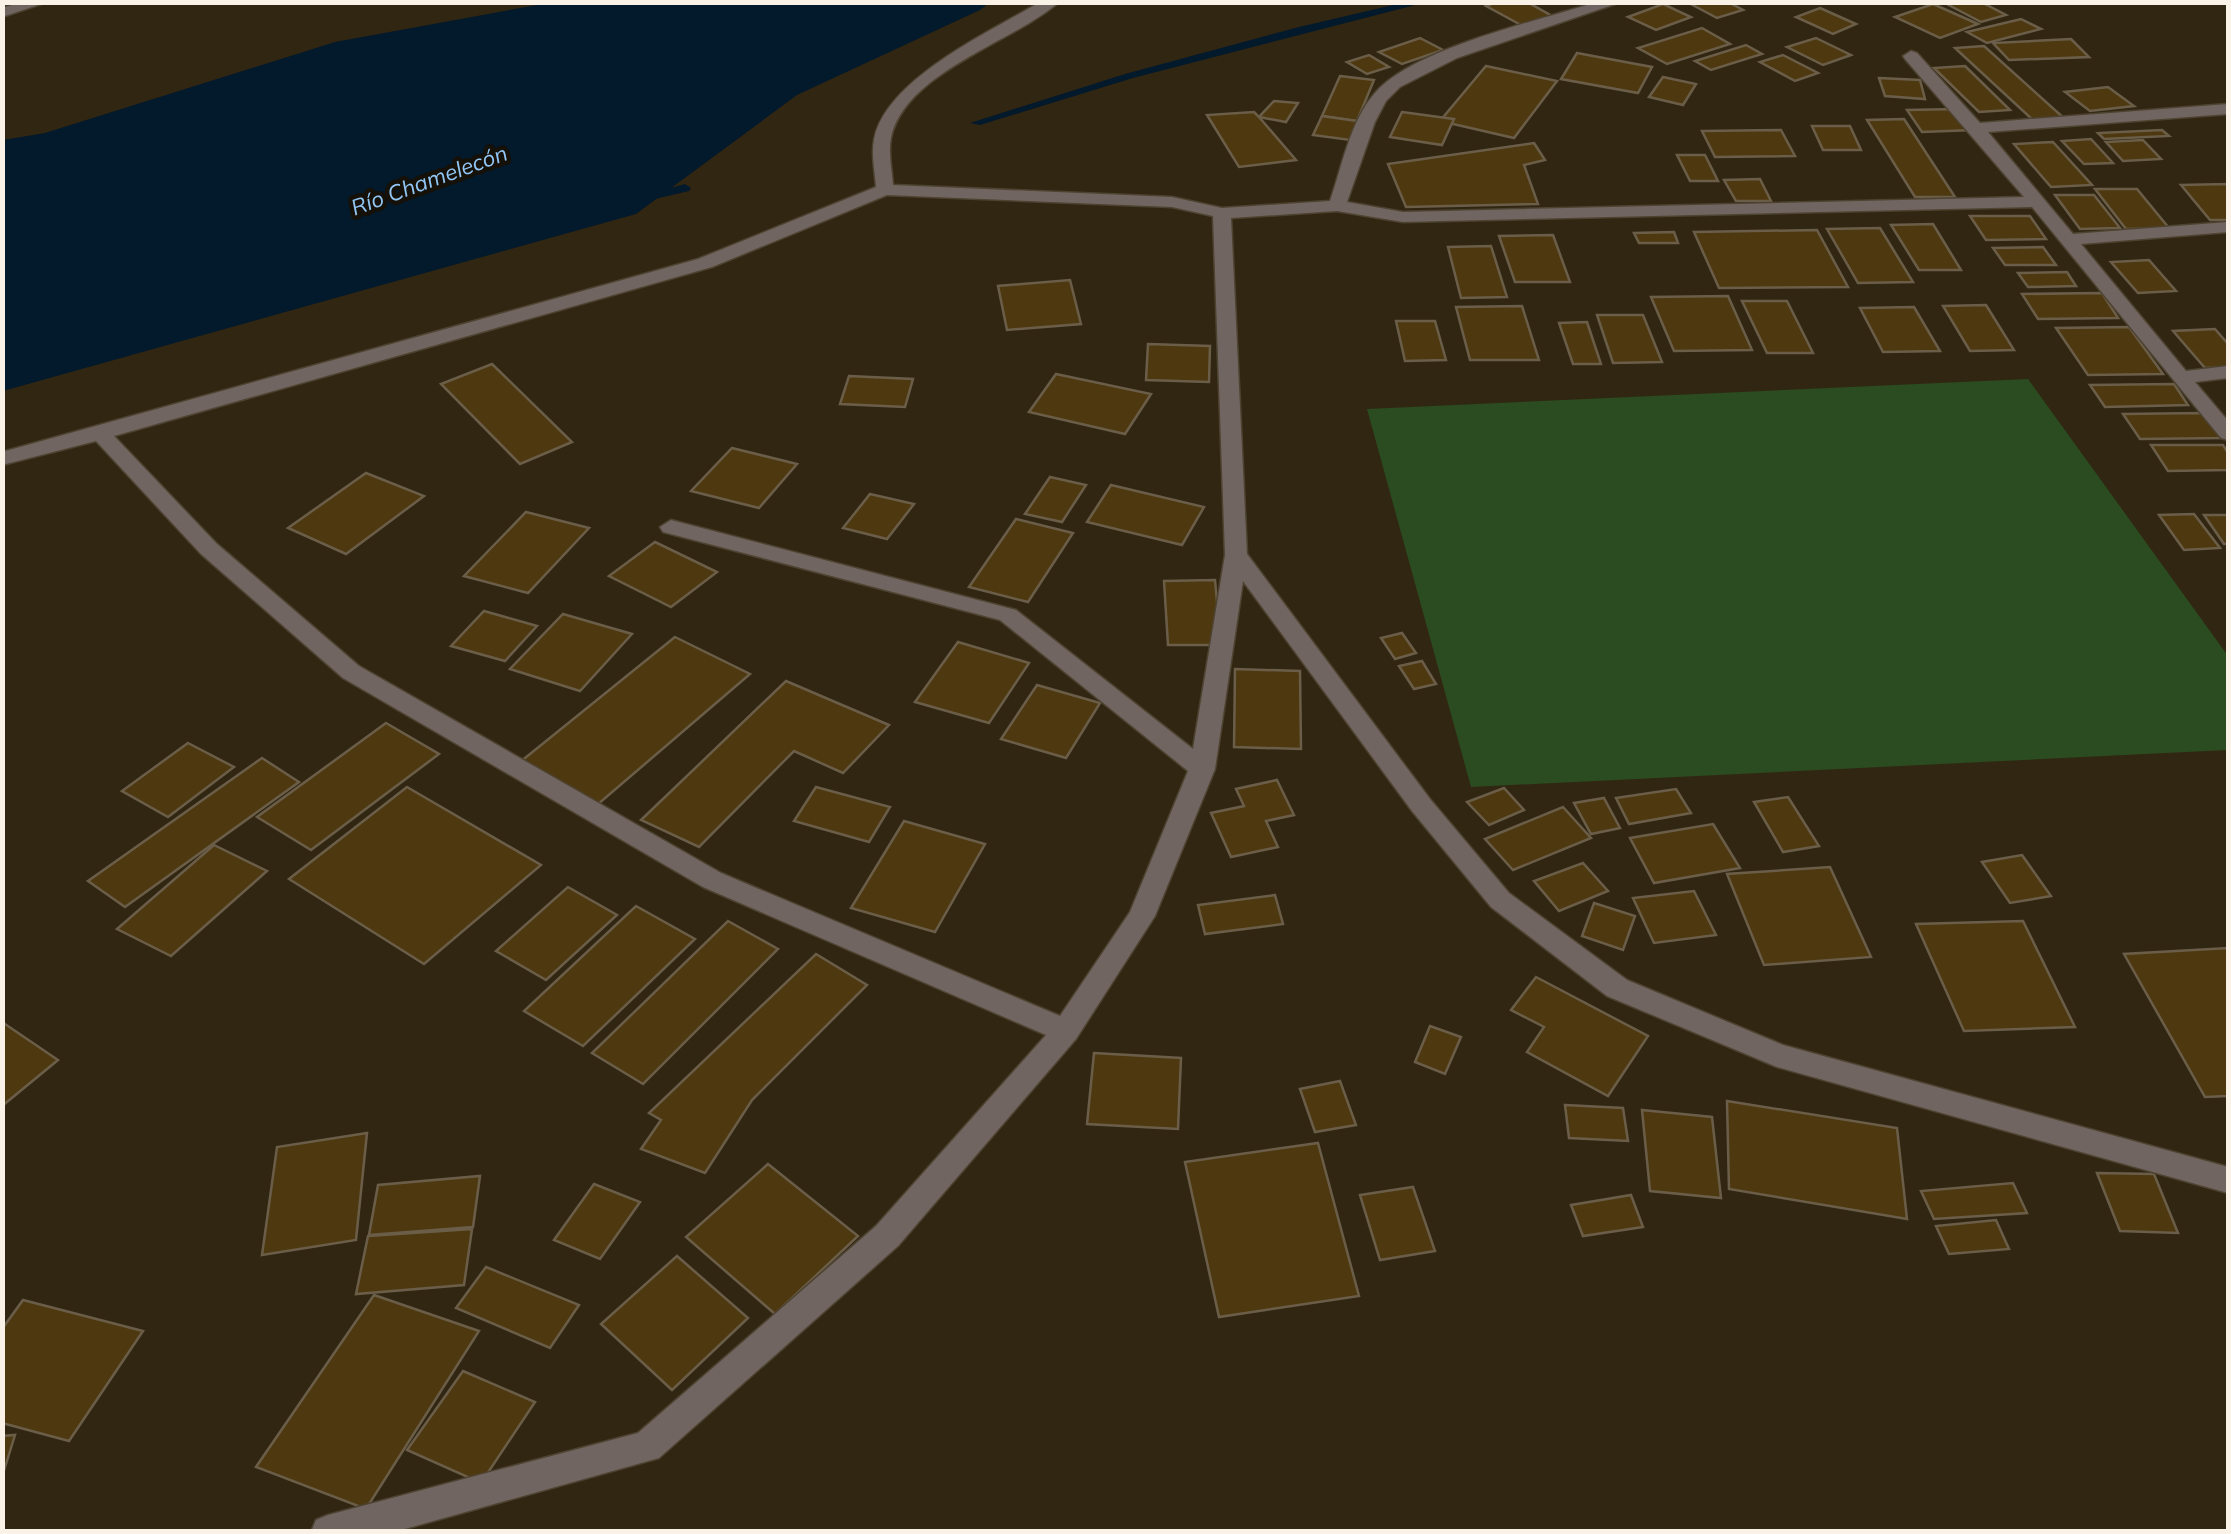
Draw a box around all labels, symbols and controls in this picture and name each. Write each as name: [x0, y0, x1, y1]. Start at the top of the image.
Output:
water label: Río Chamelecón: [347, 139, 511, 221]

